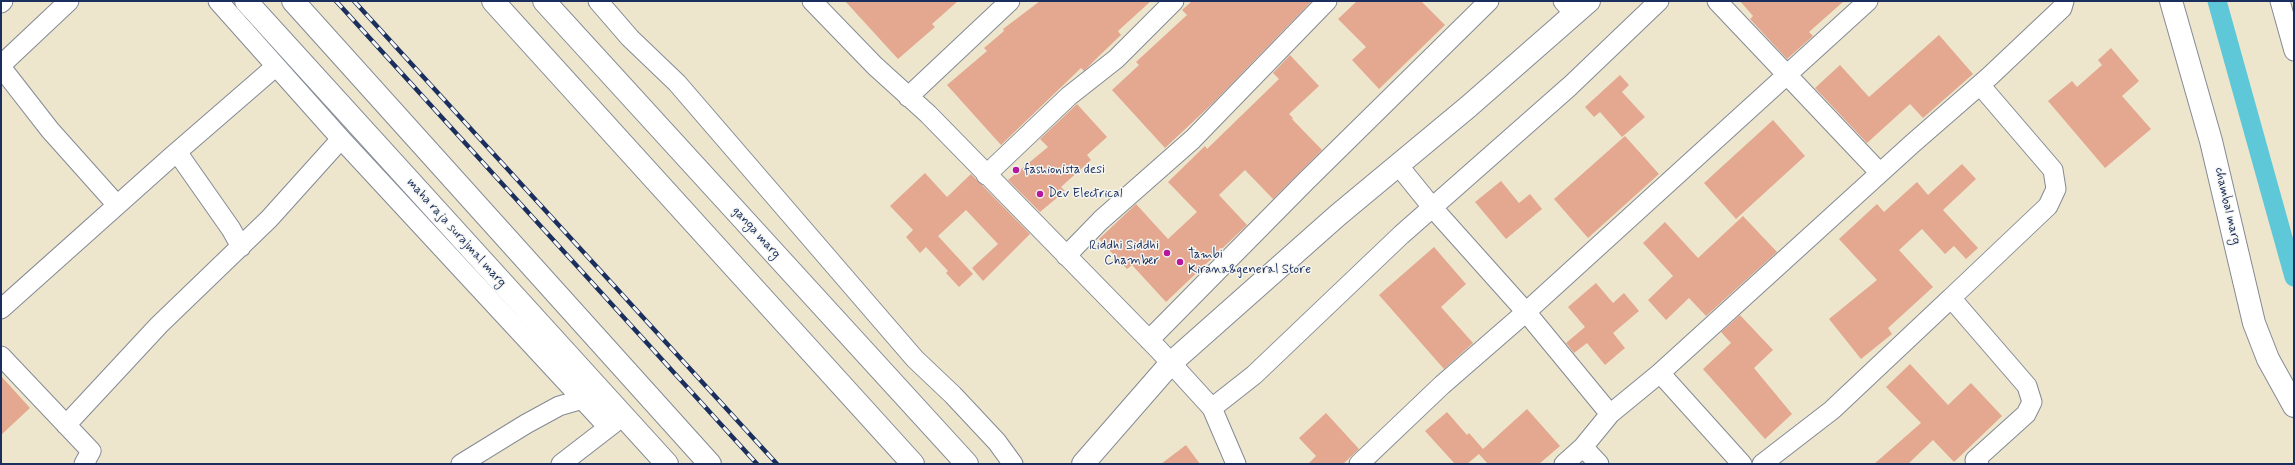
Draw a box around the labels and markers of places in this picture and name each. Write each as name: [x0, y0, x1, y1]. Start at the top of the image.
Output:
place label: fashionista desi: [1024, 162, 1105, 178]
marker: fashionista desi: [1011, 165, 1021, 175]
place label: Dev Electrical: [1048, 186, 1122, 202]
marker: Dev Electrical: [1035, 189, 1045, 199]
place label: Riddhi Siddhi Chamber: [1089, 238, 1159, 269]
place label: Tambi Kirana&general Store: [1188, 247, 1311, 278]
marker: Riddhi Siddhi Chamber: [1162, 248, 1172, 258]
marker: Tambi Kirana&general Store: [1175, 257, 1185, 267]

